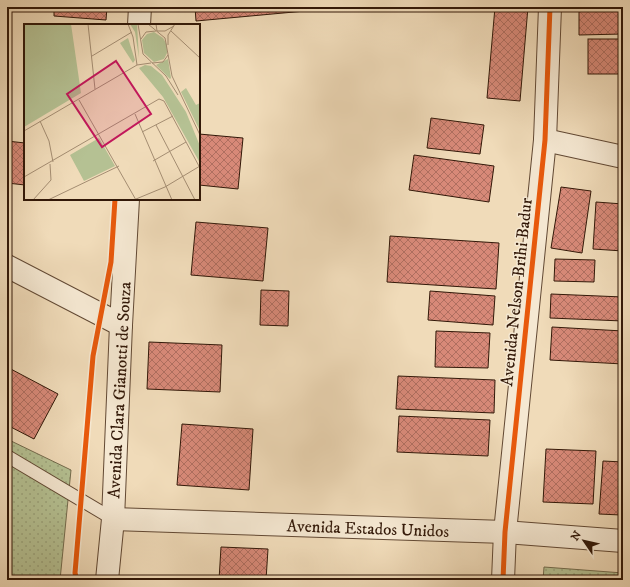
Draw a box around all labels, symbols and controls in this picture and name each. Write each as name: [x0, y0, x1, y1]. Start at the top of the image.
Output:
inset map: [24, 24, 200, 200]
street label: Avenida Nelson Brihi Badur: [496, 196, 538, 387]
street label: Avenida Clara Gianotti de Souza: [103, 280, 137, 499]
street label: Avenida Estados Unidos: [286, 515, 450, 543]
north arrow: [564, 521, 604, 561]
text: N: [568, 528, 585, 544]

